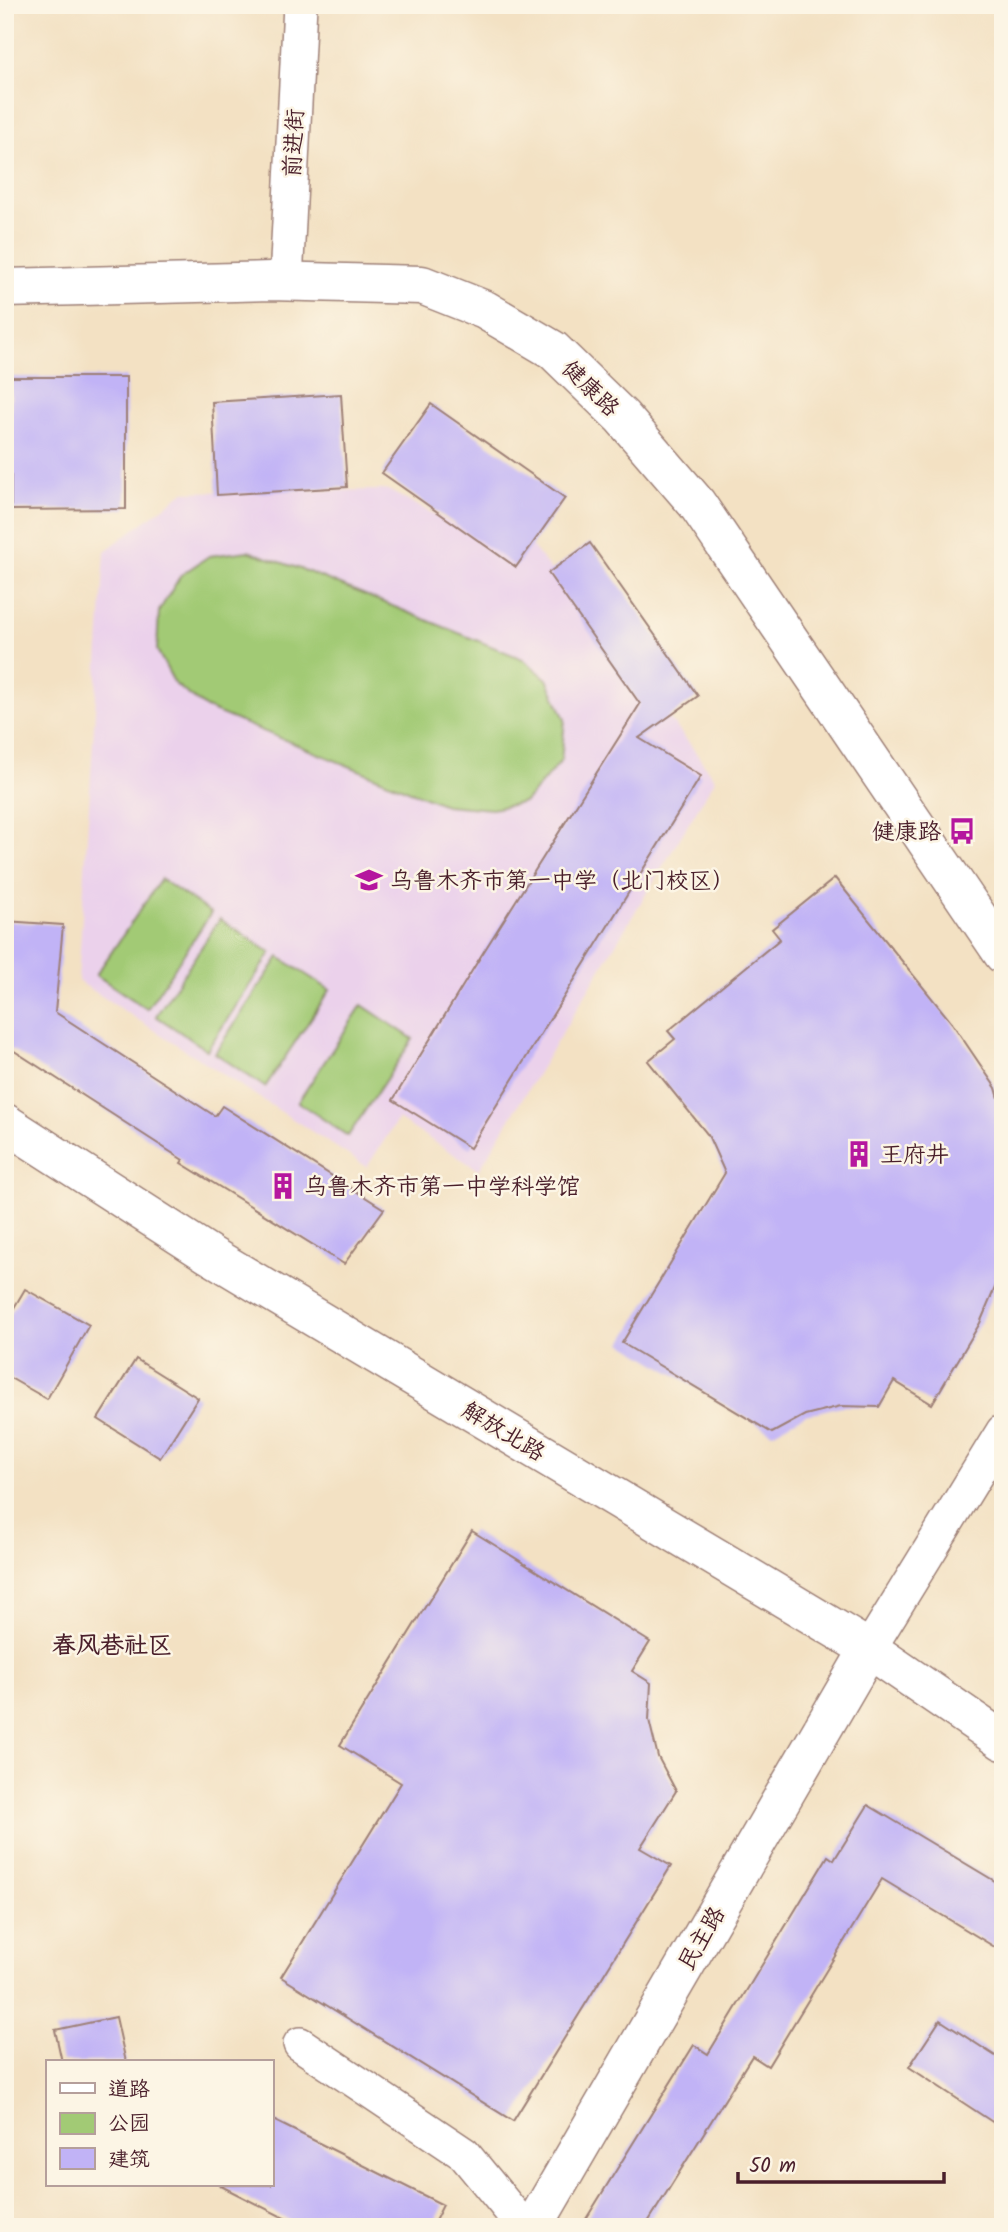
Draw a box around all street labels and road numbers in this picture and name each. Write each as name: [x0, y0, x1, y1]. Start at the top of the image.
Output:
street label: 前进街: [275, 108, 315, 178]
street label: 健康路: [552, 353, 627, 426]
street label: 解放北路: [454, 1394, 552, 1472]
street label: 民主路: [670, 1900, 736, 1978]

